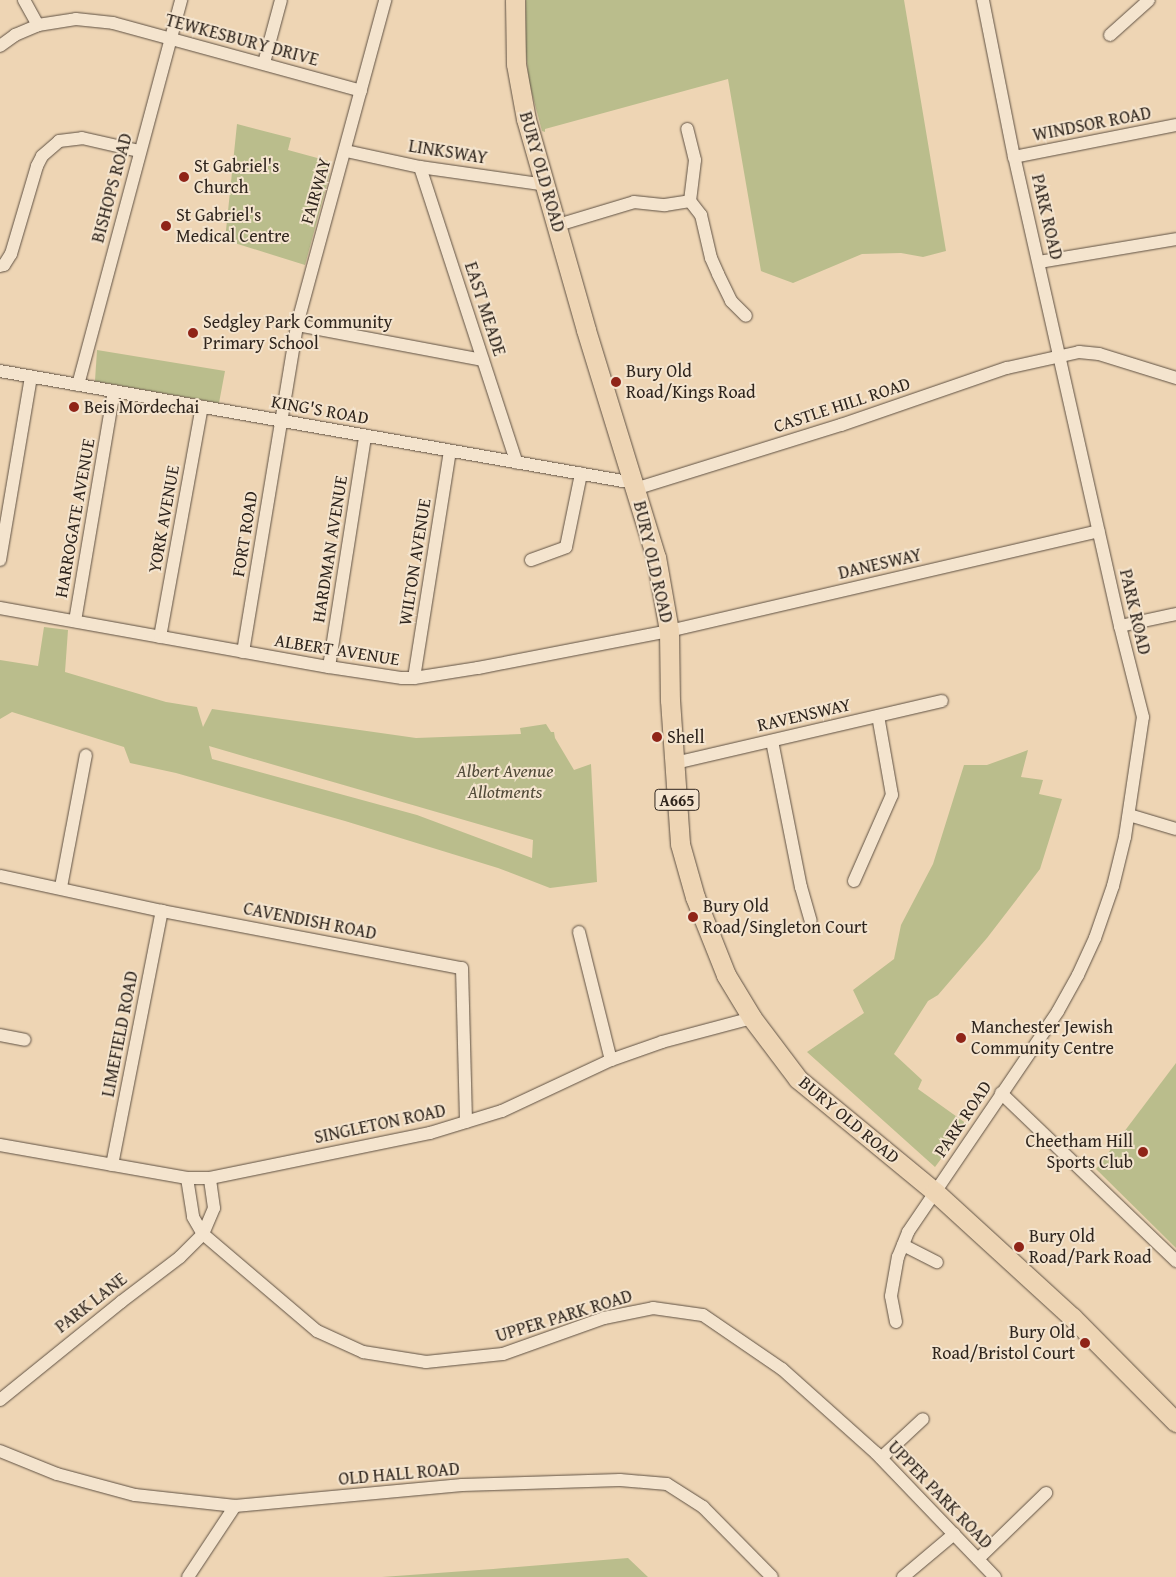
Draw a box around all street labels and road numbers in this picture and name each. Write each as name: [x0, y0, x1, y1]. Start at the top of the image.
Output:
street label: TEWKESBURY DRIVE: [163, 9, 321, 71]
street label: WINDSOR ROAD: [1031, 102, 1153, 146]
street label: BURY OLD ROAD: [514, 109, 570, 235]
street label: BISHOPS ROAD: [87, 131, 137, 245]
street label: LINKSWAY: [407, 135, 489, 169]
street label: FAIRWAY: [296, 155, 336, 227]
street label: PARK ROAD: [1027, 172, 1067, 262]
street label: EAST MEADE: [460, 259, 510, 359]
street label: CASTLE HILL ROAD: [771, 373, 913, 437]
street label: KING'S ROAD: [270, 391, 370, 429]
street label: HARROGATE AVENUE: [50, 437, 100, 599]
street label: YORK AVENUE: [144, 463, 184, 575]
street label: HARDMAN AVENUE: [308, 474, 352, 624]
street label: FORT ROAD: [228, 490, 262, 578]
street label: WILTON AVENUE: [394, 497, 436, 627]
street label: BURY OLD ROAD: [628, 499, 678, 625]
street label: DANESWAY: [836, 544, 924, 584]
street label: PARK ROAD: [1115, 567, 1155, 657]
street label: ALBERT AVENUE: [273, 629, 401, 671]
street label: RAVENSWAY: [755, 694, 853, 736]
road number: A665: [653, 786, 701, 814]
street label: CAVENDISH ROAD: [242, 897, 378, 945]
street label: LIMEFIELD ROAD: [97, 969, 143, 1099]
street label: BURY OLD ROAD: [794, 1072, 904, 1168]
street label: PARK ROAD: [930, 1077, 996, 1161]
street label: SINGLETON ROAD: [312, 1100, 448, 1148]
street label: PARK LANE: [51, 1268, 131, 1338]
street label: UPPER PARK ROAD: [493, 1285, 635, 1347]
street label: UPPER PARK ROAD: [883, 1437, 997, 1553]
street label: OLD HALL ROAD: [337, 1458, 461, 1490]

